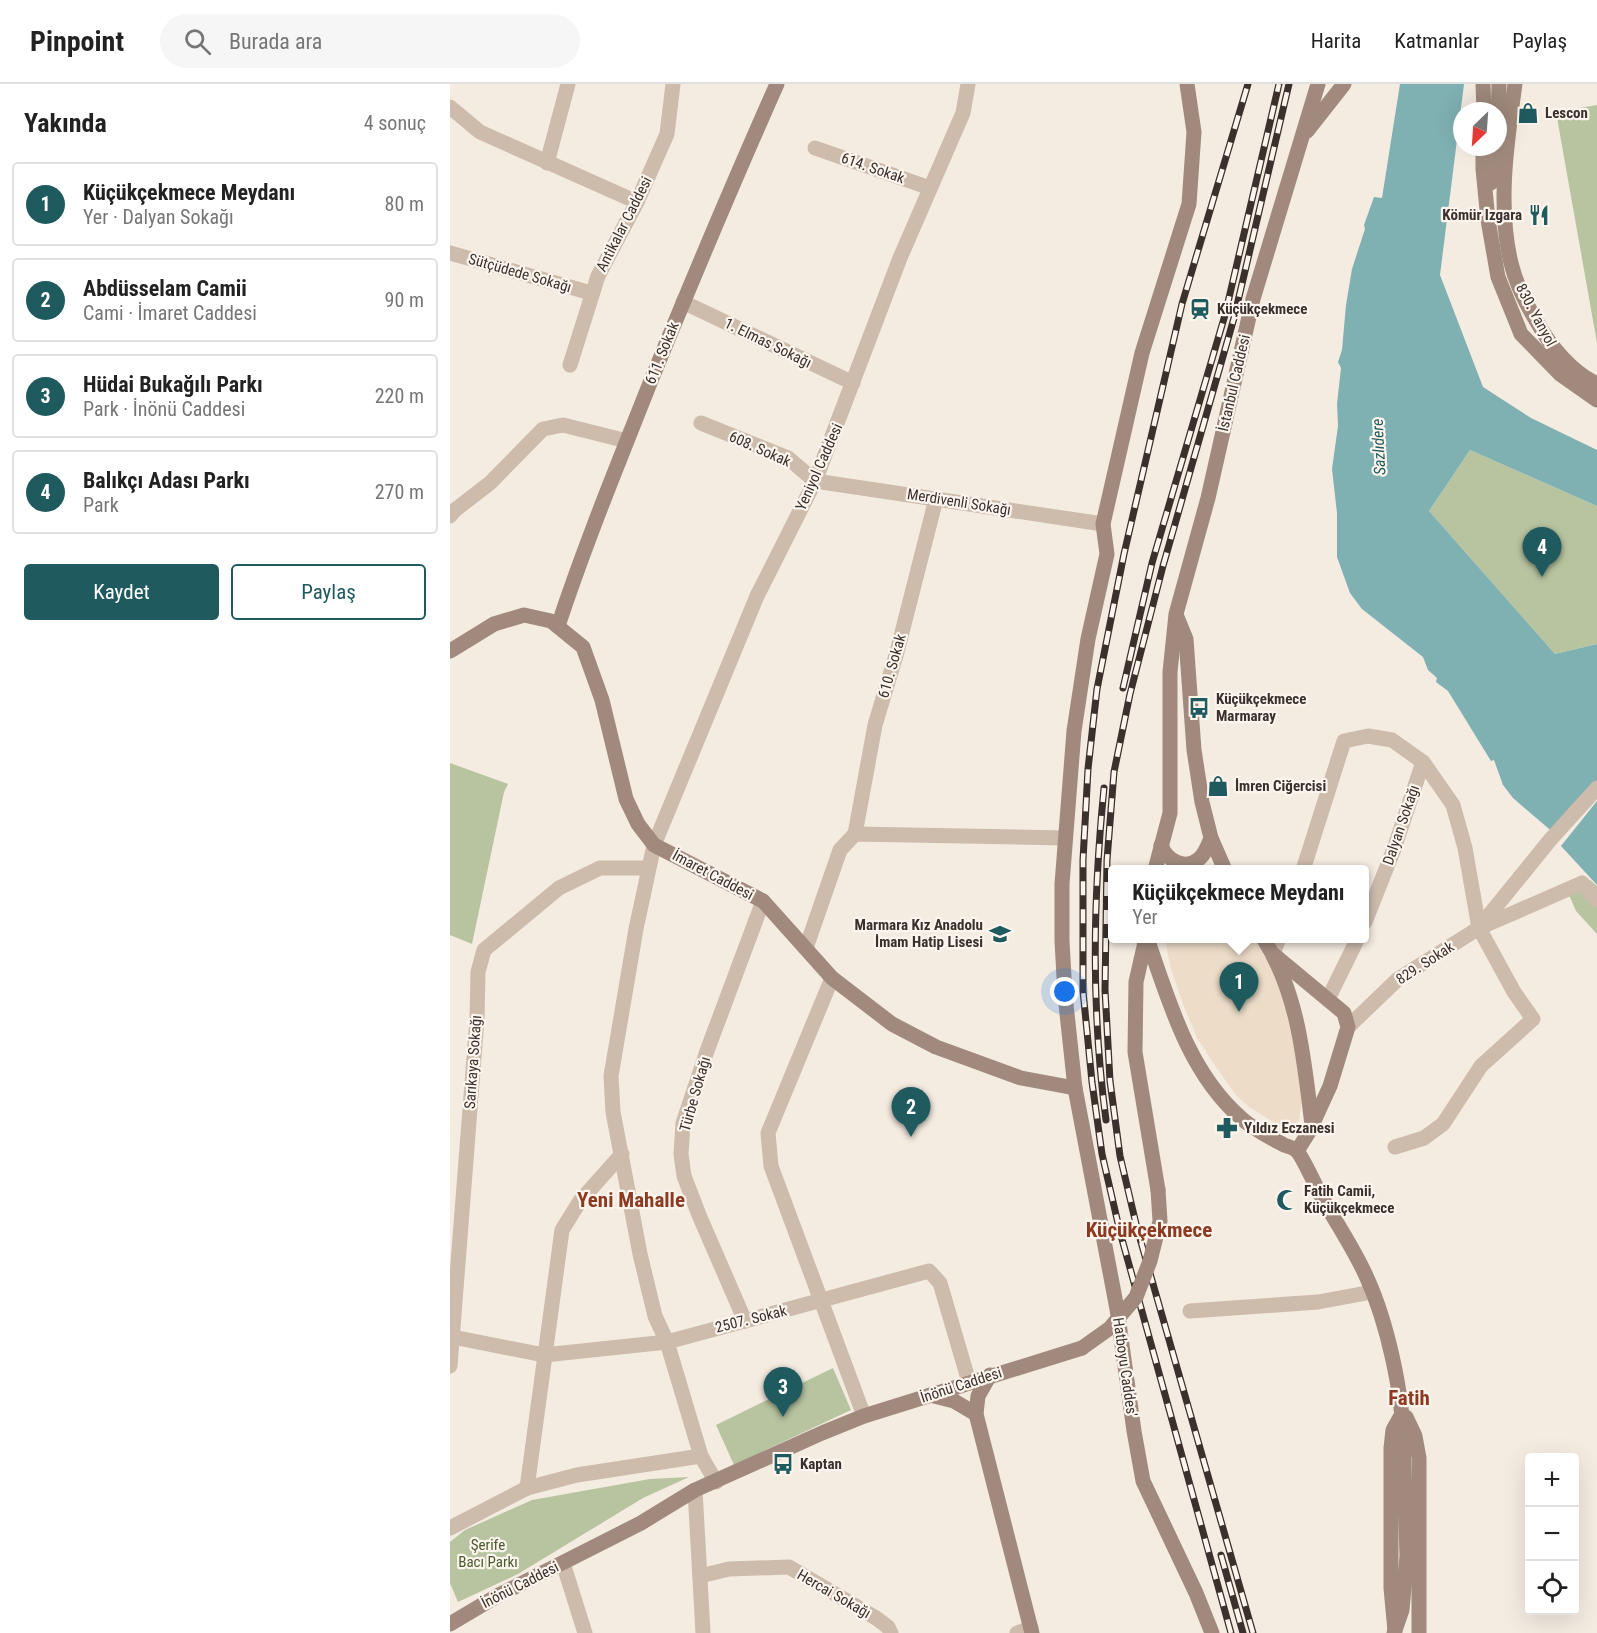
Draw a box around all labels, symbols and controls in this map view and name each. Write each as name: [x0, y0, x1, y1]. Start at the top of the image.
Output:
search box: [160, 14, 580, 68]
text: Pinpoint: [30, 25, 124, 58]
icon: search: [181, 25, 214, 58]
text: Burada ara: [229, 29, 322, 54]
text: Harita: [1311, 29, 1361, 53]
text: Katmanlar: [1394, 29, 1479, 53]
text: Paylaş: [1512, 29, 1567, 53]
shop icon: Lescon: [1516, 101, 1540, 125]
north arrow: [1453, 102, 1507, 156]
place label: Lescon: [1545, 104, 1588, 122]
text: Yakında: [24, 108, 107, 138]
text: 4 sonuç: [364, 111, 426, 135]
street label: 614. Sokak: [839, 149, 907, 187]
street label: Antikalar Caddesi: [592, 173, 656, 275]
text: Küçükçekmece Meydanı: [83, 180, 295, 205]
text: 1: [40, 192, 51, 216]
text: 80 m: [385, 192, 424, 216]
restaurant icon: Kömür Izgara: [1527, 203, 1551, 227]
text: Yer · Dalyan Sokağı: [83, 205, 234, 229]
place label: Kömür Izgara: [1442, 206, 1522, 224]
street label: Sütçüdede Sokağı: [466, 250, 574, 296]
text: Abdüsselam Camii: [83, 276, 247, 301]
street label: 830. Yanyol: [1512, 281, 1560, 349]
text: 2: [40, 288, 51, 312]
text: 90 m: [385, 288, 424, 312]
station icon: Küçükçekmece: [1188, 297, 1212, 321]
place label: Küçükçekmece: [1217, 300, 1307, 318]
text: Cami · İmaret Caddesi: [83, 301, 257, 325]
street label: 1. Elmas Sokağı: [722, 314, 814, 372]
street label: 611. Sokak: [641, 319, 683, 387]
street label: İstanbul Caddesi: [1214, 333, 1254, 433]
text: Hüdai Bukağılı Parkı: [83, 372, 263, 397]
text: 3: [40, 384, 51, 408]
text: 220 m: [375, 384, 424, 408]
text: Park · İnönü Caddesi: [83, 397, 245, 421]
water label: Sazlıdere: [1368, 418, 1389, 476]
street label: Yeniyol Caddesi: [792, 421, 846, 513]
street label: 608. Sokak: [726, 427, 794, 471]
text: Balıkçı Adası Parkı: [83, 468, 250, 493]
text: 4: [40, 480, 51, 504]
text: 270 m: [375, 480, 424, 504]
street label: Merdivenli Sokağı: [906, 485, 1012, 519]
text: Park: [83, 493, 119, 517]
pin: 4: [1522, 528, 1562, 577]
button: Kaydet: [24, 564, 219, 620]
button: Paylaş: [231, 564, 426, 620]
street label: 610. Sokak: [874, 632, 910, 700]
place label: Küçükçekmece Marmaray: [1216, 690, 1306, 725]
bus stop icon: Küçükçekmece Marmaray: [1187, 696, 1211, 720]
shop icon: İmren Ciğercisi: [1206, 774, 1230, 798]
place label: İmren Ciğercisi: [1235, 777, 1326, 795]
street label: Dalyan Sokağı: [1379, 783, 1423, 867]
street label: İmaret Caddesi: [669, 846, 757, 904]
popup: [1108, 865, 1369, 943]
text: Küçükçekmece Meydanı: [1132, 880, 1345, 905]
text: Yer: [1132, 905, 1158, 929]
place label: Marmara Kız Anadolu İmam Hatip Lisesi: [855, 916, 983, 951]
school or university icon: Marmara Kız Anadolu İmam Hatip Lisesi: [988, 922, 1012, 946]
street label: 829. Sokak: [1393, 937, 1458, 988]
pin: 1: [1220, 962, 1258, 1012]
your location: [1050, 977, 1079, 1006]
street label: Sarıkaya Sokağı: [461, 1015, 485, 1109]
street label: Türbe Sokağı: [676, 1055, 714, 1133]
pin: 2: [892, 1088, 930, 1137]
pharmacy icon: Yıldız Eczanesi: [1215, 1116, 1239, 1140]
place label: Yıldız Eczanesi: [1244, 1119, 1335, 1137]
place label: Fatih Camii, Küçükçekmece: [1304, 1182, 1394, 1217]
district label: Yeni Mahalle: [577, 1188, 685, 1212]
mosque icon: Fatih Camii, Küçükçekmece: [1275, 1188, 1299, 1212]
district label: Küçükçekmece: [1086, 1218, 1212, 1242]
street label: 2507. Sokak: [713, 1301, 789, 1337]
street label: Hatboyu Caddes': [1109, 1316, 1141, 1418]
street label: İnönü Caddesi: [918, 1363, 1004, 1407]
pin: 3: [764, 1368, 802, 1417]
district label: Fatih: [1388, 1386, 1430, 1410]
bus stop icon: Kaptan: [771, 1452, 795, 1476]
map controls: [1525, 1453, 1579, 1615]
button: +: [1525, 1453, 1579, 1507]
place label: Kaptan: [800, 1455, 842, 1473]
button: −: [1525, 1507, 1579, 1561]
park label: Şerife Bacı Parkı: [458, 1536, 518, 1571]
street label: İnönü Caddesi: [478, 1558, 562, 1612]
button: locate: [1525, 1561, 1579, 1615]
street label: Hercai Sokağı: [794, 1566, 874, 1622]

